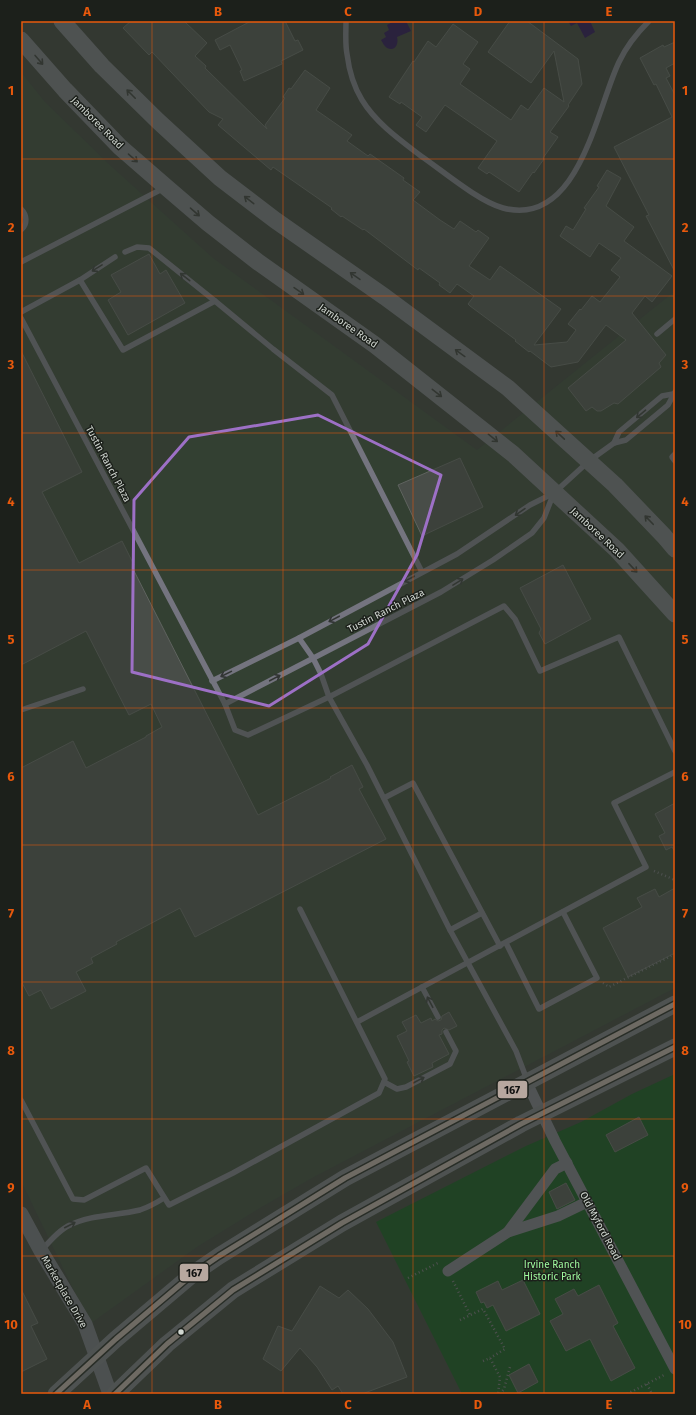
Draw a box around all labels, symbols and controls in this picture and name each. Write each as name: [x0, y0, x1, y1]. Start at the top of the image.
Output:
text: A: [82, 4, 91, 19]
text: B: [214, 4, 222, 19]
text: C: [344, 4, 352, 19]
text: D: [474, 4, 483, 19]
text: E: [606, 4, 613, 19]
one-way arrow: [34, 55, 43, 65]
text: 1: [8, 83, 14, 98]
text: 1: [682, 83, 688, 98]
one-way arrow: [126, 89, 136, 99]
street label: Jamboree Road: [68, 94, 126, 152]
one-way arrow: [127, 153, 138, 162]
one-way arrow: [243, 196, 254, 205]
one-way arrow: [190, 208, 200, 217]
text: 2: [8, 220, 15, 235]
text: 2: [682, 220, 689, 235]
one-way arrow: [92, 264, 103, 272]
one-way arrow: [179, 272, 190, 281]
one-way arrow: [349, 272, 360, 280]
one-way arrow: [293, 287, 304, 295]
street label: Jamboree Road: [316, 301, 380, 351]
one-way arrow: [454, 348, 465, 357]
text: 3: [7, 357, 15, 372]
text: 3: [681, 357, 689, 372]
one-way arrow: [431, 388, 442, 397]
one-way arrow: [636, 409, 646, 418]
street label: Tustin Ranch Plaza: [83, 424, 133, 504]
one-way arrow: [555, 430, 565, 440]
one-way arrow: [487, 434, 498, 442]
text: 4: [7, 494, 15, 509]
text: 4: [681, 494, 689, 509]
street label: Jamboree Road: [568, 505, 626, 561]
one-way arrow: [515, 508, 526, 516]
one-way arrow: [644, 515, 654, 525]
one-way arrow: [629, 563, 638, 573]
one-way arrow: [403, 575, 415, 583]
one-way arrow: [452, 578, 464, 586]
street label: Tustin Ranch Plaza: [346, 586, 426, 636]
one-way arrow: [328, 616, 340, 624]
text: 5: [8, 632, 15, 647]
text: 5: [682, 632, 689, 647]
one-way arrow: [221, 671, 233, 678]
one-way arrow: [268, 674, 280, 682]
text: 6: [7, 769, 15, 784]
text: 6: [681, 769, 689, 784]
text: 7: [8, 906, 14, 921]
text: 7: [682, 906, 688, 921]
one-way arrow: [426, 996, 433, 1008]
text: 8: [7, 1043, 15, 1058]
text: 8: [681, 1043, 689, 1058]
one-way arrow: [413, 1075, 425, 1083]
line badge: 167: [497, 1080, 528, 1099]
text: 167: [504, 1084, 520, 1097]
text: 9: [7, 1180, 15, 1195]
text: 9: [681, 1180, 689, 1195]
street label: Old Myford Road: [577, 1190, 623, 1262]
one-way arrow: [64, 1221, 76, 1229]
street label: Marketplace Drive: [38, 1254, 90, 1330]
park label: Irvine Ranch Historic Park: [523, 1259, 582, 1283]
line badge: 167: [179, 1263, 209, 1282]
text: 167: [186, 1267, 202, 1280]
text: 10: [4, 1317, 18, 1332]
text: 10: [678, 1317, 692, 1332]
unlabelled marker: [176, 1327, 186, 1337]
text: A: [82, 1397, 91, 1412]
text: B: [214, 1397, 222, 1412]
text: C: [344, 1397, 352, 1412]
text: D: [474, 1397, 483, 1412]
text: E: [606, 1397, 613, 1412]

